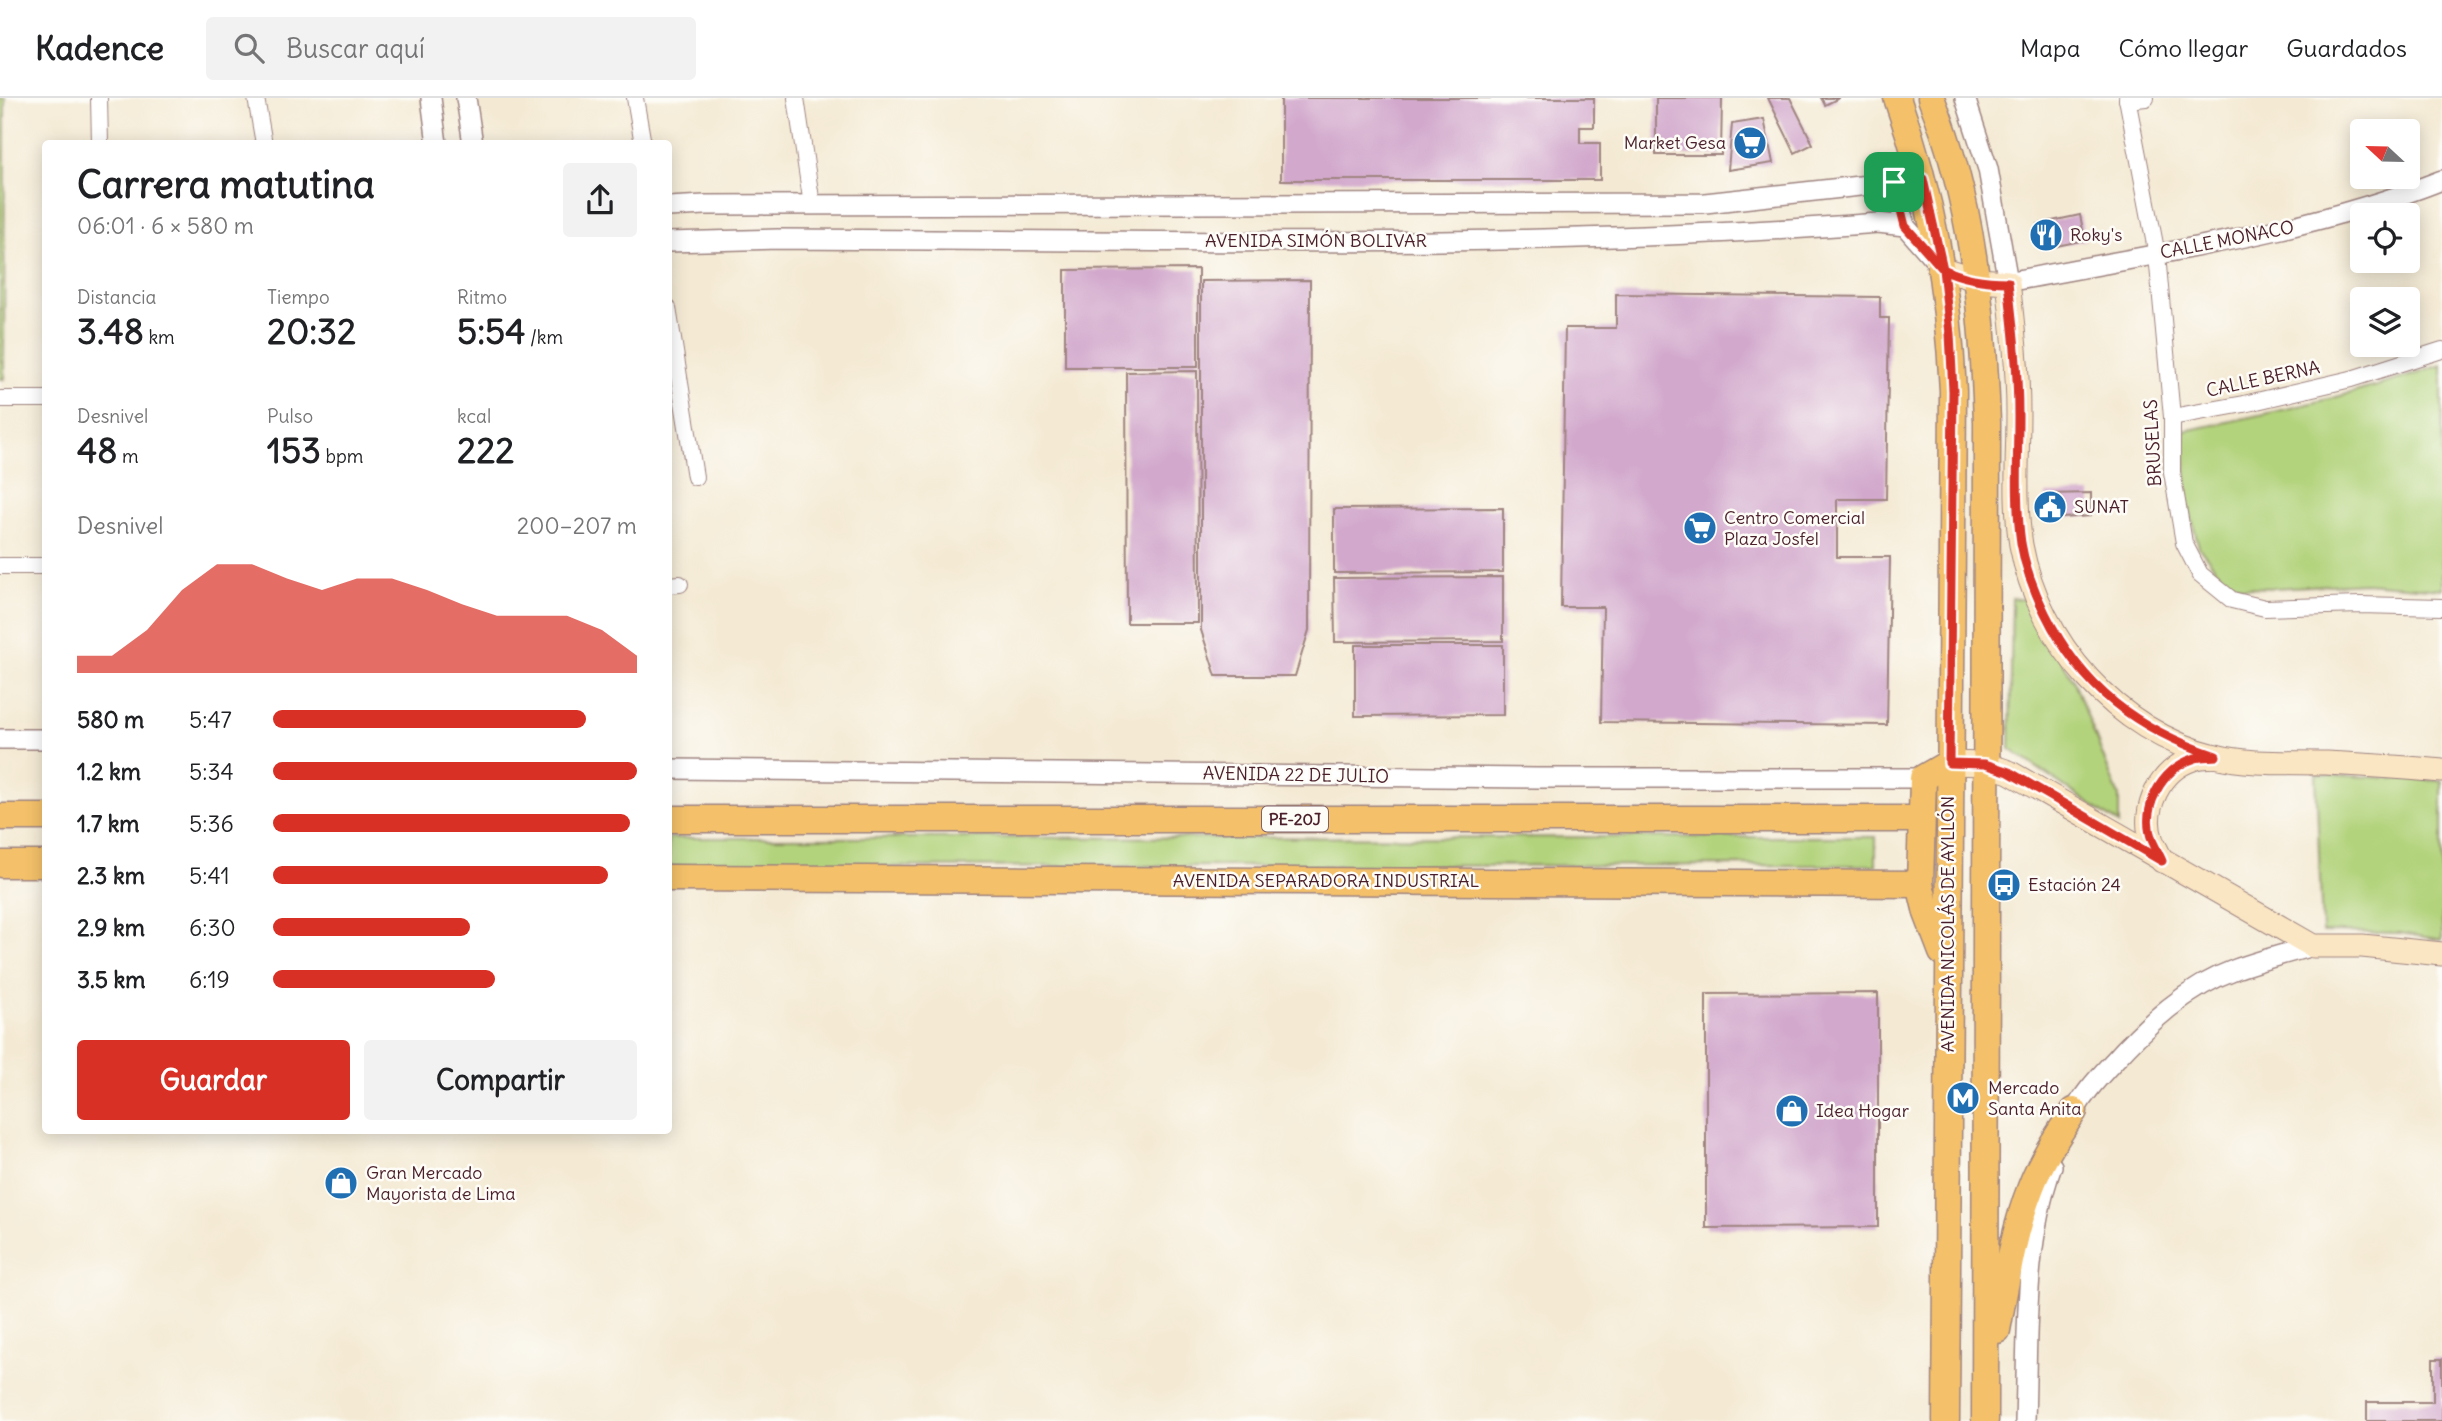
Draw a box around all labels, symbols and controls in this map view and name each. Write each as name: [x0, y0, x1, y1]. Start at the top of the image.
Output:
search box: [206, 17, 696, 80]
text: Kadence: [35, 27, 164, 69]
icon: search: [230, 29, 268, 67]
text: Buscar aquí: [286, 32, 425, 65]
text: Mapa: [2020, 33, 2080, 63]
text: Cómo llegar: [2118, 33, 2248, 63]
text: Guardados: [2286, 33, 2407, 63]
north arrow: [2350, 119, 2420, 189]
map controls: [2350, 119, 2420, 357]
supermarket icon: Market Gesa: [1731, 124, 1769, 162]
place label: Market Gesa: [1624, 131, 1726, 154]
pin: [1864, 152, 1924, 212]
text: Carrera matutina: [77, 161, 375, 208]
button: share: [563, 163, 637, 237]
icon: arrive: [1875, 163, 1913, 201]
button: locate: [2350, 203, 2420, 273]
text: 06:01 · 6 × 580 m: [77, 211, 254, 240]
street label: CALLE MONACO: [2158, 215, 2296, 264]
restaurant icon: Roky's: [2027, 216, 2065, 254]
place label: Roky's: [2070, 223, 2122, 246]
street label: AVENIDA SIMÓN BOLIVAR: [1205, 229, 1427, 252]
text: Distancia: [77, 285, 156, 309]
text: Tiempo: [267, 285, 330, 309]
text: Ritmo: [457, 285, 507, 309]
button: layers: [2350, 287, 2420, 357]
text: 3.48: [77, 309, 144, 353]
text: 20:32: [267, 309, 356, 353]
text: 5:54: [457, 309, 525, 353]
text: km: [144, 325, 175, 349]
text: /km: [525, 325, 563, 349]
street label: CALLE BERNA: [2204, 355, 2322, 402]
street label: BRUSELAS: [2139, 399, 2166, 487]
text: Desnivel: [77, 404, 148, 428]
text: Pulso: [267, 404, 313, 428]
text: kcal: [457, 404, 491, 428]
text: 48: [77, 428, 117, 472]
text: 153: [267, 428, 321, 472]
text: 222: [457, 428, 515, 472]
text: m: [117, 444, 139, 468]
text: bpm: [321, 444, 363, 468]
public building icon: SUNAT: [2031, 488, 2069, 526]
place label: SUNAT: [2074, 495, 2129, 518]
place label: Centro Comercial Plaza Josfel: [1724, 506, 1865, 550]
supermarket icon: Centro Comercial Plaza Josfel: [1681, 509, 1719, 547]
text: Desnivel: [77, 511, 163, 540]
text: 200–207 m: [517, 511, 637, 540]
text: 580 m: [77, 705, 144, 734]
text: 5:47: [189, 705, 232, 734]
text: 1.2 km: [77, 757, 141, 786]
text: 5:34: [189, 757, 234, 786]
street label: AVENIDA 22 DE JULIO: [1203, 761, 1389, 788]
street label: AVENIDA NICOLÁS DE AYLLÓN: [1936, 796, 1959, 1052]
road number: PE-20J: [1262, 806, 1328, 832]
text: 1.7 km: [77, 809, 140, 838]
text: 5:36: [189, 809, 234, 838]
text: 2.3 km: [77, 861, 145, 890]
text: 5:41: [189, 861, 230, 890]
bus stop icon: Estación 24: [1985, 866, 2023, 904]
street label: AVENIDA SEPARADORA INDUSTRIAL: [1173, 869, 1479, 892]
place label: Estación 24: [2028, 873, 2121, 896]
text: 2.9 km: [77, 913, 145, 942]
text: 6:30: [189, 913, 236, 942]
text: 3.5 km: [77, 965, 145, 994]
text: 6:19: [189, 965, 230, 994]
button: Guardar: [77, 1040, 350, 1120]
button: Compartir: [364, 1040, 637, 1120]
place label: Mercado Santa Anita: [1988, 1076, 2082, 1120]
metro station icon: Mercado Santa Anita: [1944, 1079, 1982, 1117]
shop icon: Idea Hogar: [1773, 1092, 1811, 1130]
place label: Idea Hogar: [1816, 1099, 1910, 1122]
place label: Gran Mercado Mayorista de Lima: [366, 1161, 516, 1205]
shop icon: Gran Mercado Mayorista de Lima: [322, 1164, 360, 1202]

